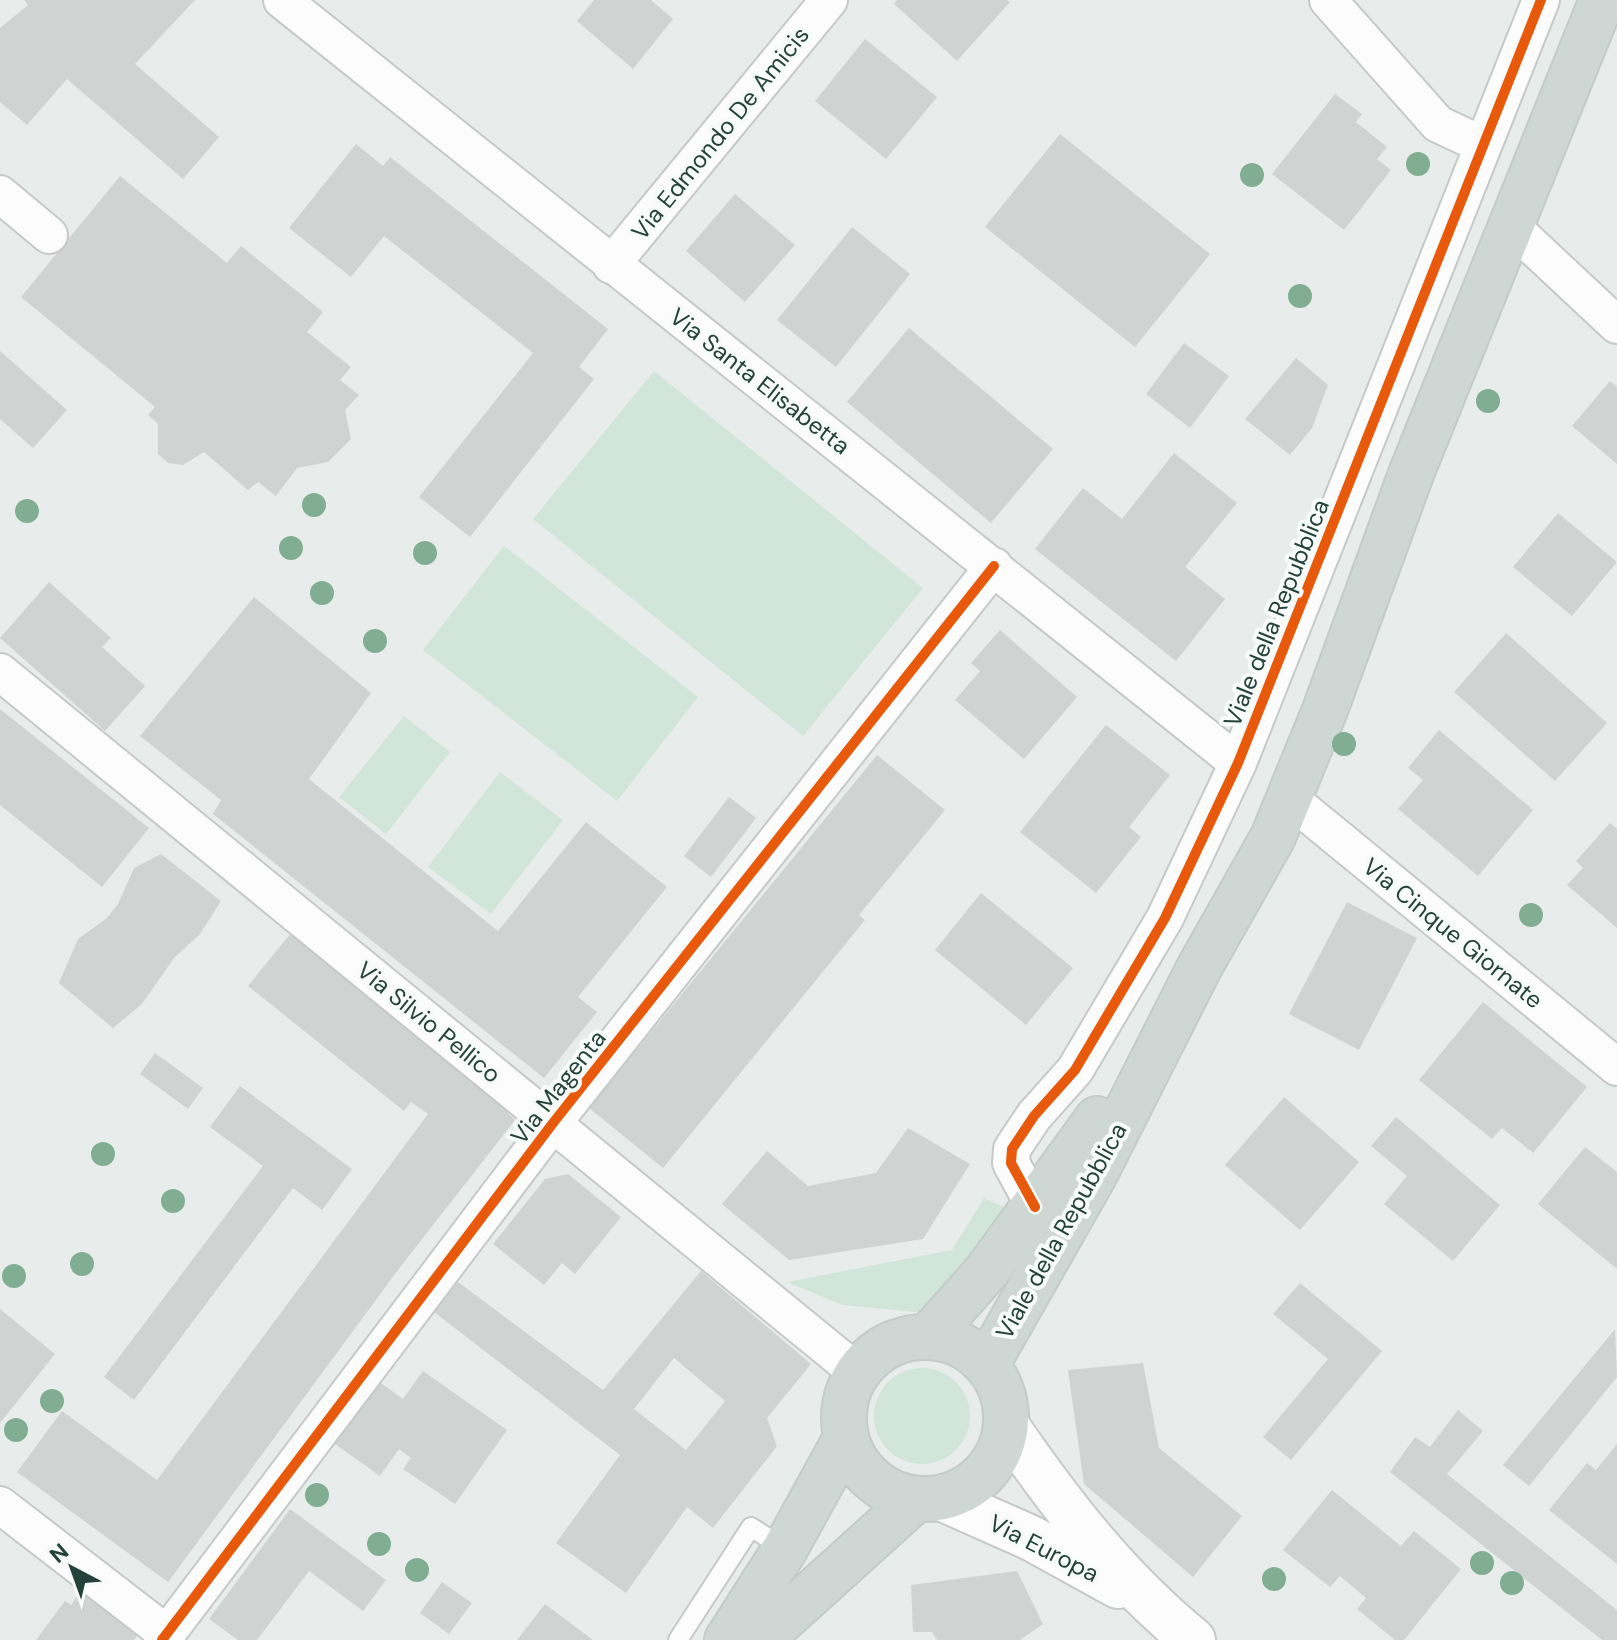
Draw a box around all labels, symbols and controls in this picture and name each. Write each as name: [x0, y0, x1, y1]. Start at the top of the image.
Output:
street label: Via Edmondo De Amicis: [624, 20, 816, 246]
street label: Via Santa Elisabetta: [663, 301, 857, 461]
street label: Viale della Repubblica: [1216, 495, 1336, 731]
street label: Via Cinque Giornate: [1357, 851, 1549, 1015]
street label: Via Silvio Pellico: [351, 954, 507, 1090]
street label: Via Magenta: [504, 1023, 612, 1151]
street label: Viale della Repubblica: [989, 1117, 1133, 1345]
street label: Via Europa: [984, 1507, 1104, 1589]
north arrow: [32, 1528, 112, 1608]
text: N: [44, 1537, 75, 1569]

